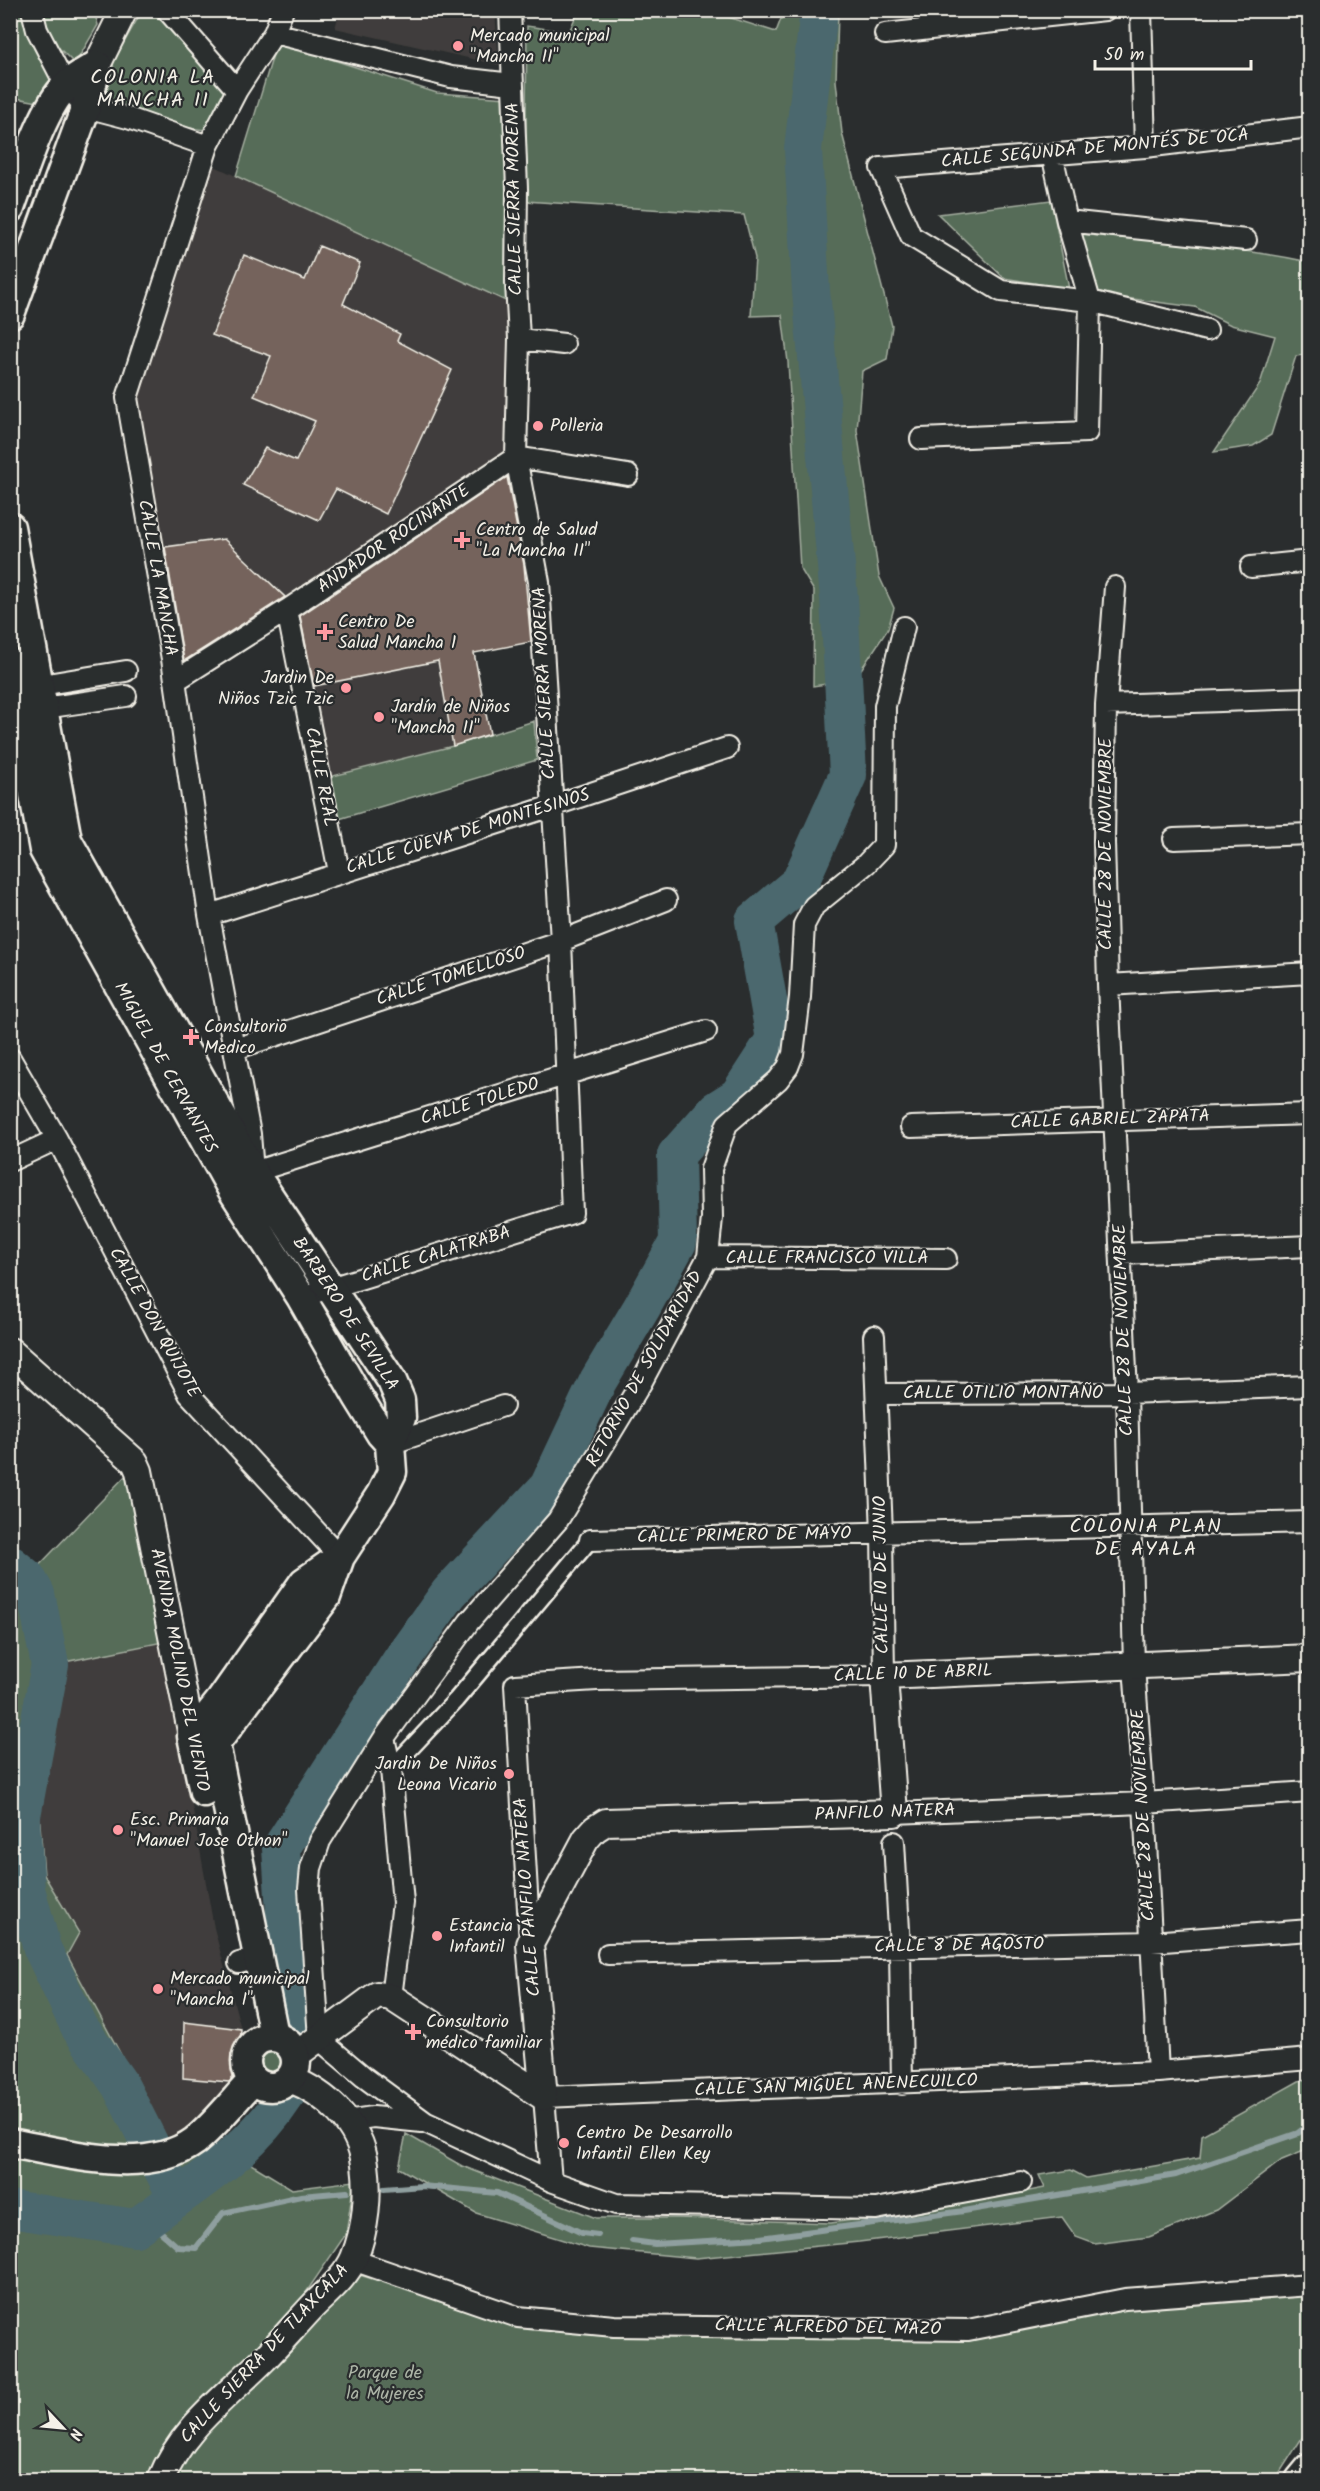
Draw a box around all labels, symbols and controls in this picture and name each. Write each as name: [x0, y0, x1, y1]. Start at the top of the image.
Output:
place label: Mercado municipal "Mancha II": [470, 22, 610, 72]
scale bar: [1095, 33, 1251, 71]
marker: Mercado municipal "Mancha II": [451, 39, 465, 53]
text: 50 m: [1104, 41, 1144, 70]
district label: COLONIA LA MANCHA II: [90, 62, 216, 117]
street label: CALLE SIERRA MORENA: [499, 102, 531, 296]
street label: CALLE SEGUNDA DE MONTÉS DE OCA: [940, 121, 1250, 177]
place label: Polleria: [550, 412, 604, 441]
marker: Polleria: [531, 419, 545, 433]
street label: ANDADOR ROCINANTE: [312, 477, 477, 601]
street label: CALLE LA MANCHA: [129, 498, 185, 658]
place label: Centro de Salud "La Mancha II": [476, 516, 598, 566]
marker: Centro de Salud "La Mancha II": [453, 531, 471, 549]
street label: CALLE SIERRA MORENA: [525, 586, 565, 780]
place label: Centro De Salud Mancha 1: [338, 608, 456, 658]
marker: Centro De Salud Mancha 1: [316, 623, 334, 641]
place label: Jardin De Niños Tzic Tzic: [218, 664, 334, 714]
marker: Jardin De Niños Tzic Tzic: [339, 681, 353, 695]
place label: Jardín de Niños "Mancha II": [391, 693, 510, 743]
marker: Jardín de Niños "Mancha II": [372, 710, 386, 724]
street label: CALLE REAL: [296, 725, 344, 829]
street label: CALLE 28 DE NOVIEMBRE: [1092, 737, 1121, 950]
street label: CALLE CUEVA DE MONTESINOS: [342, 781, 594, 883]
street label: CALLE TOMELLOSO: [372, 939, 530, 1015]
street label: MIGUEL DE CERVANTES: [106, 977, 225, 1160]
place label: Consultorio Medico: [204, 1013, 287, 1063]
marker: Consultorio Medico: [182, 1028, 200, 1046]
street label: CALLE TOLEDO: [417, 1070, 543, 1134]
street label: CALLE GABRIEL ZAPATA: [1010, 1102, 1210, 1138]
street label: CALLE CALATRABA: [358, 1218, 514, 1292]
street label: CALLE 28 DE NOVIEMBRE: [1106, 1223, 1142, 1437]
street label: BARBERO DE SEVILLA: [284, 1231, 406, 1397]
street label: CALLE DON QUIJOTE: [100, 1242, 208, 1404]
street label: CALLE FRANCISCO VILLA: [726, 1244, 928, 1273]
street label: RETORNO DE SOLIDARIDAD: [579, 1265, 711, 1473]
street label: CALLE OTILIO MONTAÑO: [903, 1379, 1103, 1408]
street label: CALLE 10 DE JUNIO: [866, 1496, 898, 1654]
district label: COLONIA PLAN DE AYALA: [1070, 1511, 1222, 1566]
street label: CALLE PRIMERO DE MAYO: [637, 1520, 851, 1552]
street label: AVENIDA MOLINO DEL VIENTO: [141, 1546, 217, 1794]
street label: CALLE 10 DE ABRIL: [833, 1657, 993, 1691]
street label: CALLE 28 DE NOVIEMBRE: [1124, 1708, 1164, 1922]
place label: Jardin De Niños Leona Vicario: [375, 1750, 497, 1800]
marker: Jardin De Niños Leona Vicario: [502, 1767, 516, 1781]
street label: CALLE PÁNFILO NATERA: [507, 1796, 549, 1998]
street label: PANFILO NATERA: [814, 1796, 956, 1830]
place label: Esc. Primaria "Manuel Jose Othon": [130, 1806, 288, 1856]
marker: Esc. Primaria "Manuel Jose Othon": [111, 1823, 125, 1837]
place label: Estancia Infantil: [449, 1912, 513, 1962]
marker: Estancia Infantil: [430, 1929, 444, 1943]
street label: CALLE 8 DE AGOSTO: [874, 1930, 1044, 1962]
place label: Mercado municipal "Mancha I": [170, 1965, 310, 2015]
marker: Mercado municipal "Mancha I": [151, 1982, 165, 1996]
place label: Consultorio médico familiar: [426, 2008, 543, 2058]
marker: Consultorio médico familiar: [404, 2023, 422, 2041]
street label: CALLE SAN MIGUEL ANENECUILCO: [694, 2067, 978, 2105]
place label: Centro De Desarrollo Infantil Ellen Key: [576, 2119, 733, 2169]
marker: Centro De Desarrollo Infantil Ellen Key: [557, 2136, 571, 2150]
street label: CALLE SIERRA DE TLAXCALA: [173, 2257, 357, 2451]
street label: CALLE ALFREDO DEL MAZO: [714, 2312, 942, 2344]
park label: Parque de la Mujeres: [346, 2359, 424, 2409]
north arrow: [33, 2398, 93, 2458]
text: N: [62, 2424, 89, 2444]

